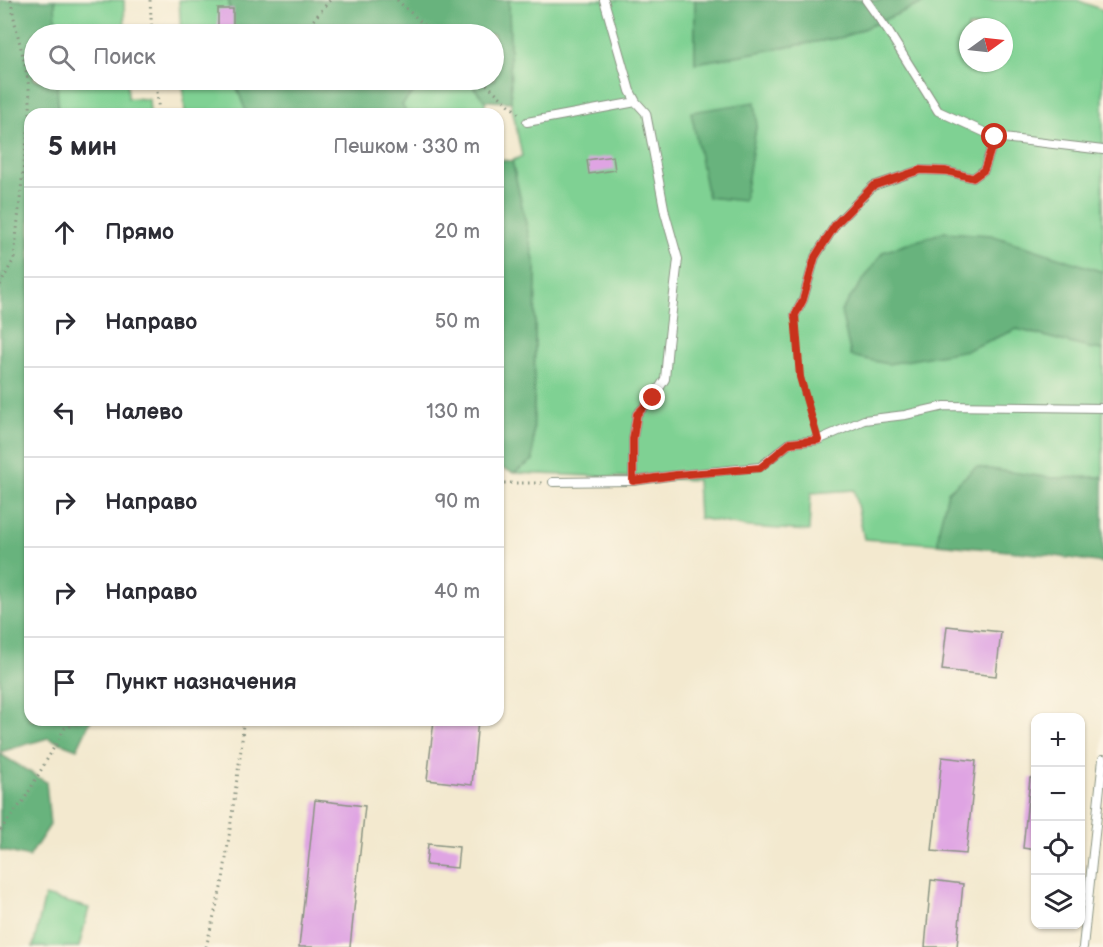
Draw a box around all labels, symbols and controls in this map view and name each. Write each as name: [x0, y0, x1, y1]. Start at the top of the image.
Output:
north arrow: [959, 18, 1013, 72]
search box: [24, 24, 504, 90]
icon: search: [45, 41, 78, 74]
text: Поиск: [93, 44, 156, 71]
route start: [981, 123, 1007, 149]
text: 5 мин: [48, 132, 117, 163]
text: Пешком · 330 m: [333, 135, 480, 159]
icon: ahead: [48, 216, 81, 249]
text: Прямо: [105, 219, 174, 246]
text: 20 m: [435, 220, 480, 244]
icon: right: [48, 306, 81, 339]
text: Направо: [105, 309, 197, 336]
text: 50 m: [435, 310, 480, 334]
route end: [639, 384, 665, 410]
icon: left: [48, 396, 81, 429]
text: Налево: [105, 399, 183, 426]
text: 130 m: [426, 400, 480, 424]
icon: right: [48, 486, 81, 519]
text: Направо: [105, 489, 197, 516]
text: 90 m: [435, 490, 480, 514]
icon: right: [48, 576, 81, 609]
text: Направо: [105, 579, 197, 606]
text: 40 m: [434, 580, 480, 604]
icon: arrive: [48, 666, 81, 699]
text: Пункт назначения: [105, 669, 297, 696]
map controls: [1031, 713, 1085, 929]
button: +: [1031, 713, 1085, 767]
button: −: [1031, 767, 1085, 821]
button: locate: [1031, 821, 1085, 875]
button: layers: [1031, 875, 1085, 929]

